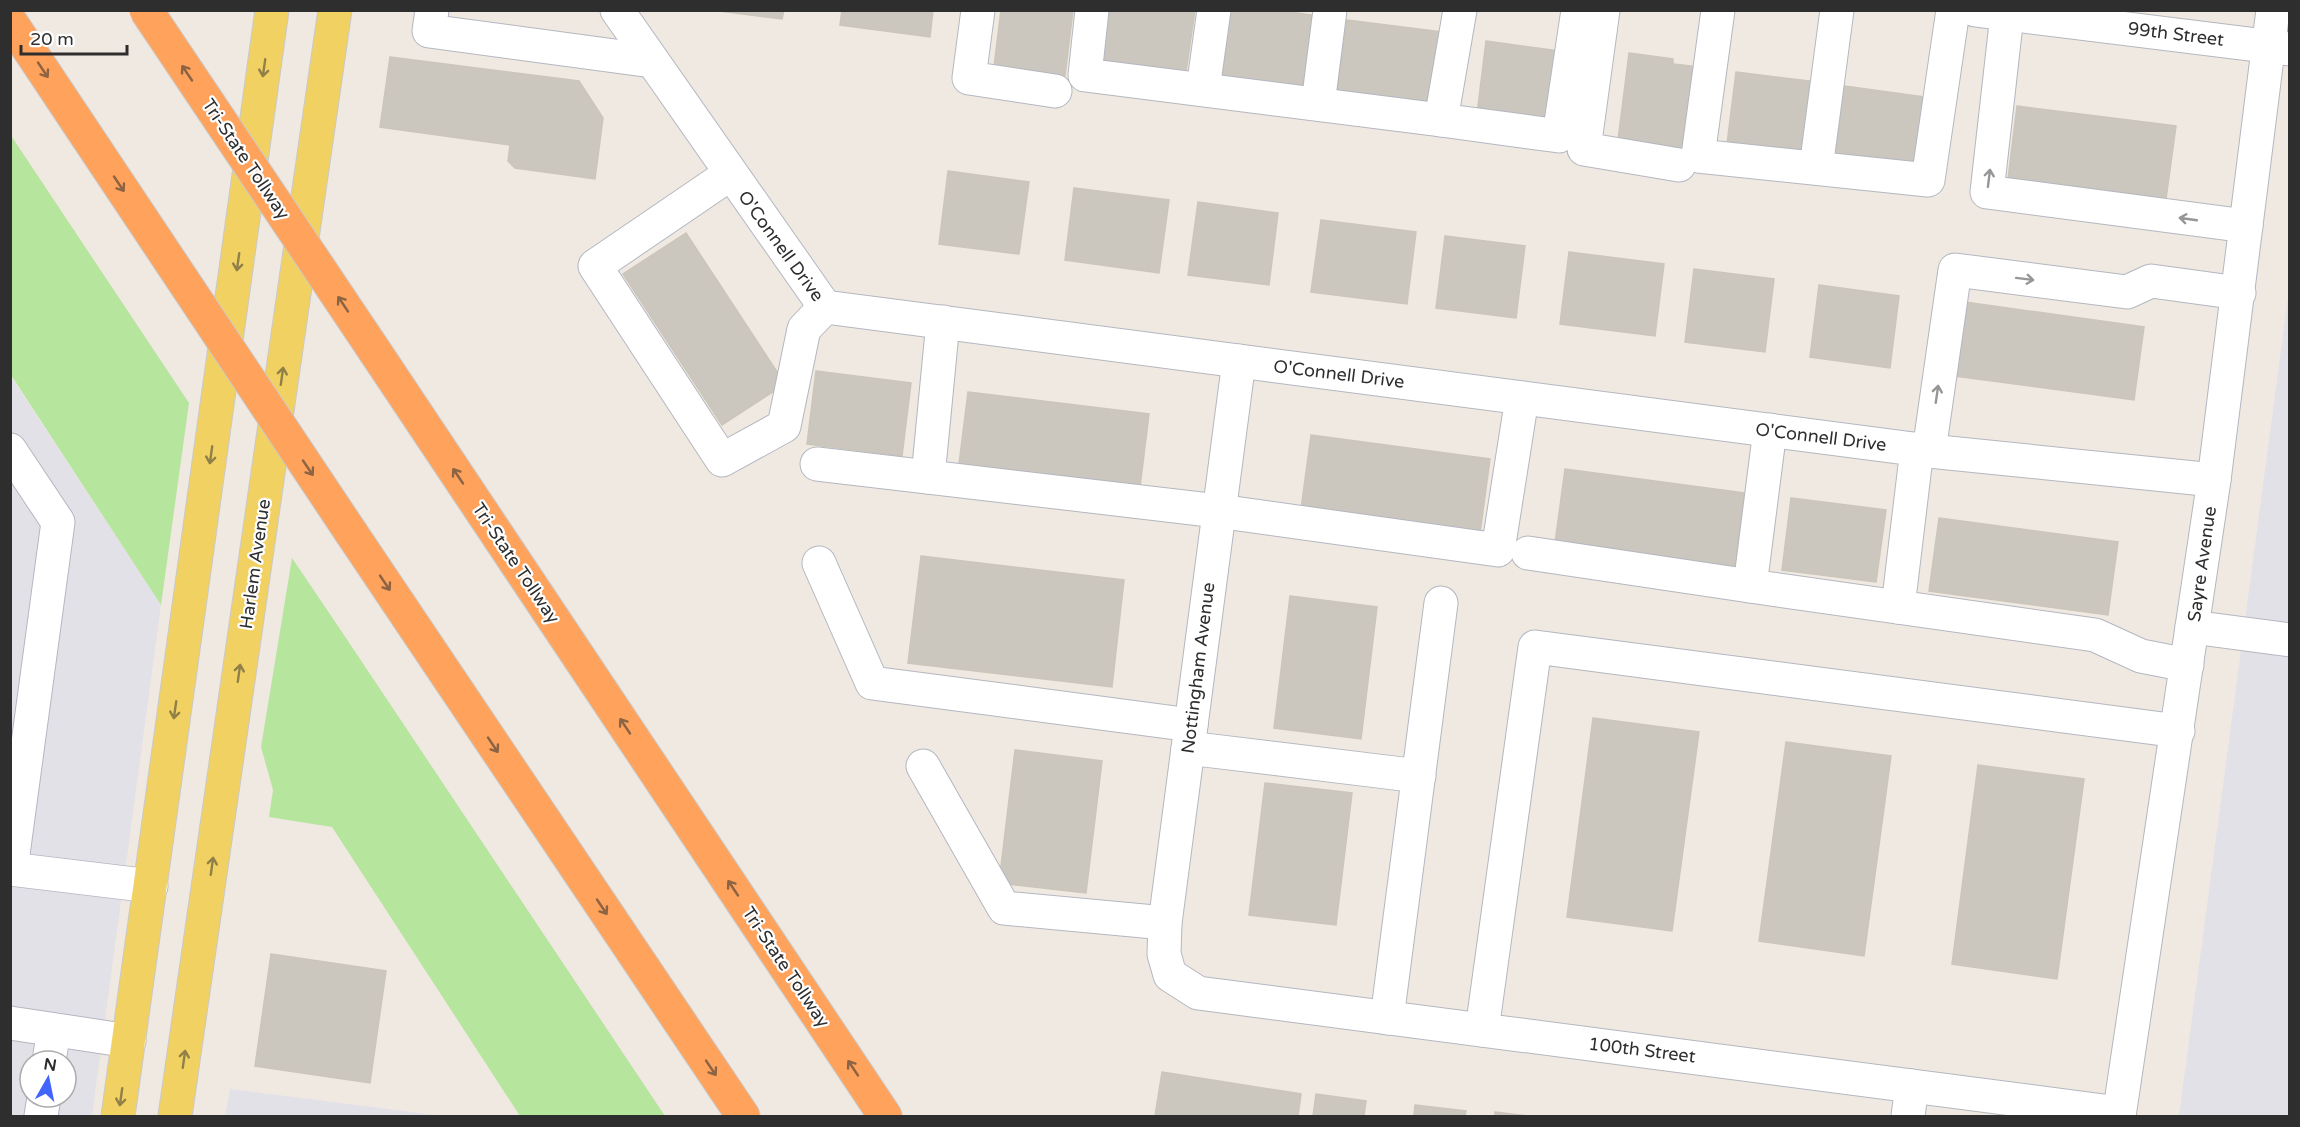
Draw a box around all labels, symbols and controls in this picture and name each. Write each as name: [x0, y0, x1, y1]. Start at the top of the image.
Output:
street label: 99th Street: [2127, 17, 2225, 51]
scale bar: [21, 18, 128, 56]
text: 20 m: [30, 28, 74, 50]
one-way arrow: [259, 58, 270, 78]
one-way arrow: [37, 61, 49, 78]
one-way arrow: [181, 64, 194, 81]
street label: Tri-State Tollway: [198, 94, 295, 224]
one-way arrow: [1983, 169, 1994, 189]
one-way arrow: [113, 175, 125, 192]
street label: O'Connell Drive: [733, 186, 829, 306]
one-way arrow: [2178, 213, 2198, 224]
one-way arrow: [232, 251, 243, 271]
one-way arrow: [2015, 274, 2034, 285]
one-way arrow: [337, 297, 349, 313]
street label: O'Connell Drive: [1272, 355, 1406, 393]
one-way arrow: [277, 366, 288, 386]
one-way arrow: [1932, 384, 1943, 404]
street label: O'Connell Drive: [1754, 418, 1888, 456]
one-way arrow: [205, 444, 216, 464]
one-way arrow: [302, 460, 314, 476]
one-way arrow: [452, 469, 464, 485]
street label: Harlem Avenue: [235, 498, 275, 630]
street label: Tri-State Tollway: [468, 498, 565, 628]
street label: Sayre Avenue: [2183, 505, 2221, 623]
one-way arrow: [378, 574, 391, 591]
street label: Nottingham Avenue: [1177, 581, 1219, 755]
one-way arrow: [234, 663, 245, 683]
one-way arrow: [170, 700, 181, 720]
one-way arrow: [618, 718, 630, 735]
one-way arrow: [487, 736, 499, 752]
one-way arrow: [206, 856, 217, 876]
one-way arrow: [727, 880, 739, 897]
one-way arrow: [596, 898, 608, 914]
street label: Tri-State Tollway: [738, 902, 835, 1032]
street label: 100th Street: [1587, 1033, 1697, 1068]
north arrow: [18, 1049, 78, 1109]
one-way arrow: [178, 1049, 189, 1069]
text: N: [42, 1054, 58, 1076]
one-way arrow: [704, 1060, 717, 1077]
one-way arrow: [846, 1060, 858, 1077]
one-way arrow: [116, 1087, 127, 1107]

